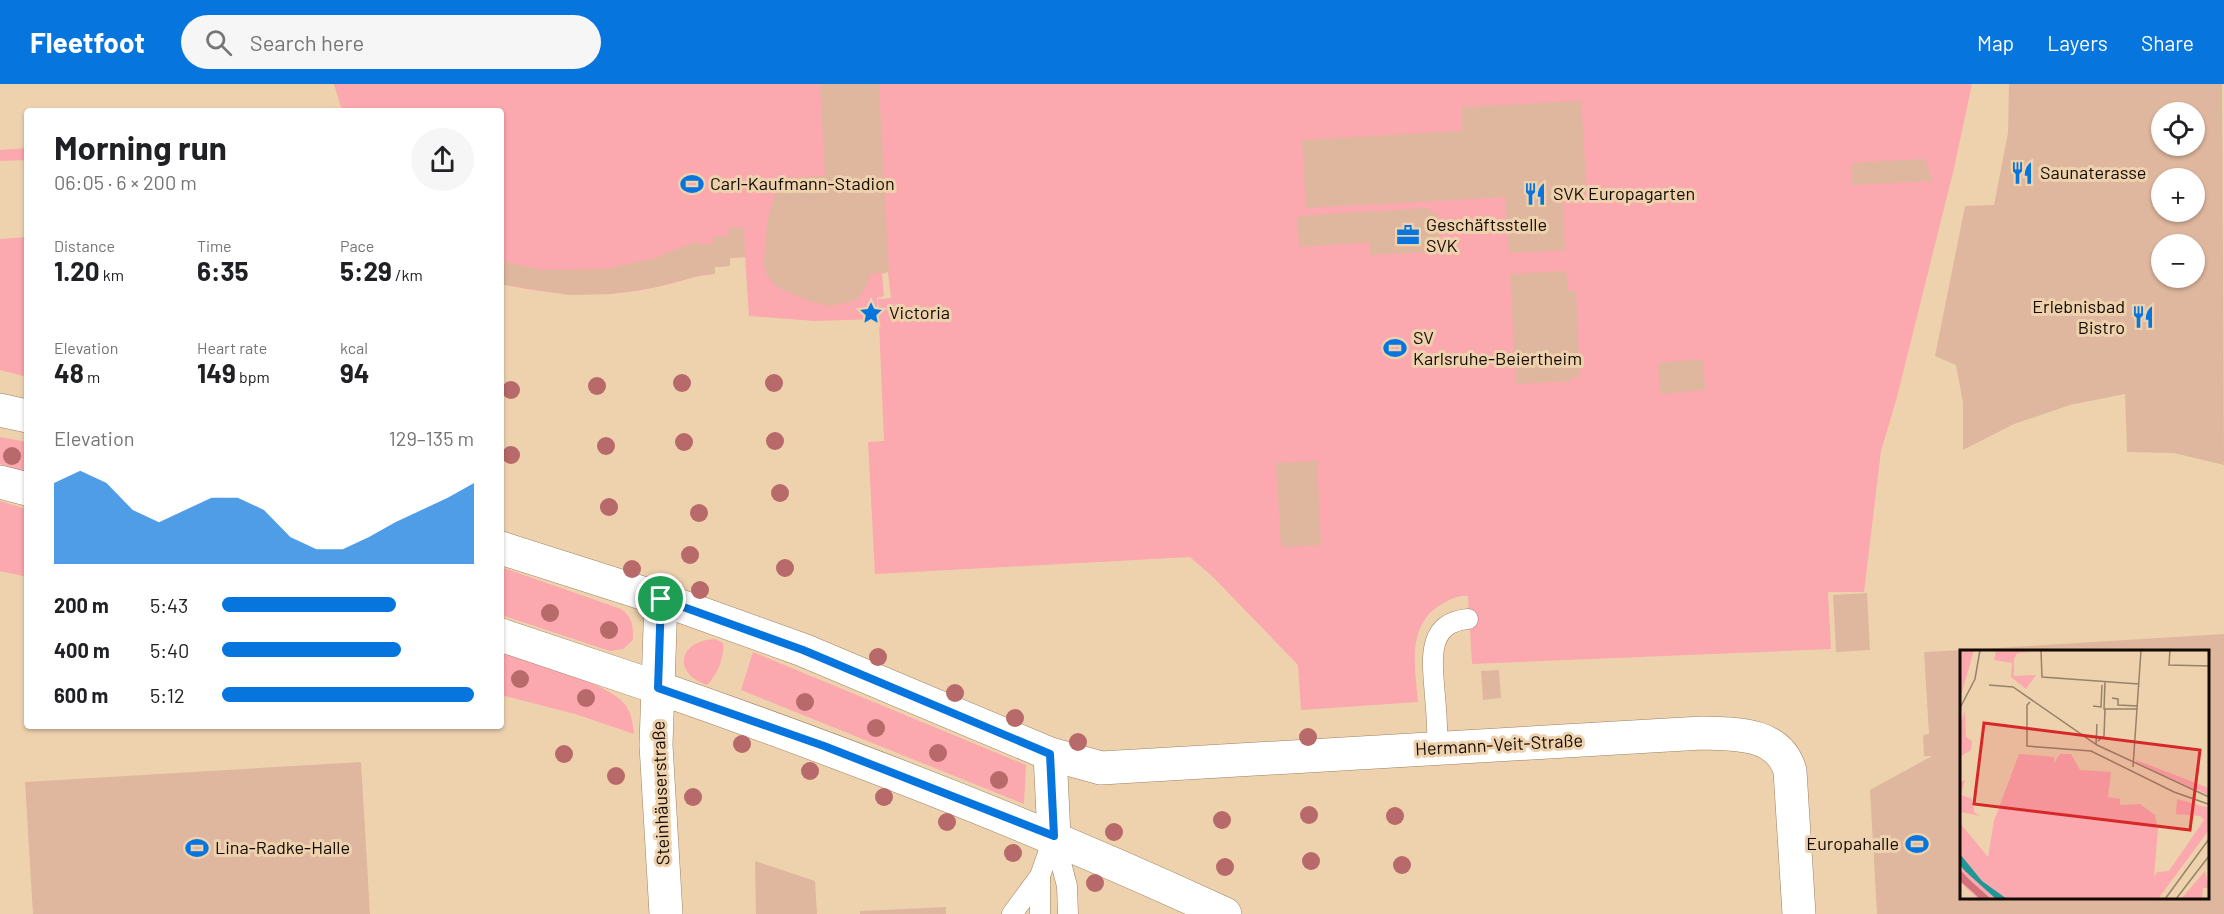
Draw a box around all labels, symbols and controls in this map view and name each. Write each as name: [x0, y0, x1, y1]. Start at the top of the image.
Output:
search box: [181, 15, 601, 69]
text: Fleetfoot: [30, 25, 145, 59]
icon: search: [202, 26, 235, 59]
text: Search here: [250, 29, 364, 55]
text: Map: [1977, 30, 2014, 55]
text: Layers: [2047, 30, 2108, 55]
text: Share: [2141, 30, 2194, 55]
map controls: [2151, 102, 2205, 288]
button: locate: [2151, 102, 2205, 156]
text: Morning run: [54, 127, 227, 167]
button: share: [411, 128, 474, 191]
restaurant icon: Saunaterasse: [2009, 160, 2035, 186]
place label: Saunaterasse: [2040, 161, 2146, 183]
button: +: [2151, 168, 2205, 222]
text: 06:05 · 6 × 200 m: [54, 170, 197, 194]
sports icon: Carl-Kaufmann-Stadion: [679, 171, 705, 197]
place label: Carl-Kaufmann-Stadion: [710, 172, 895, 194]
restaurant icon: SVK Europagarten: [1522, 181, 1548, 207]
place label: SVK Europagarten: [1553, 182, 1695, 204]
place label: Geschäftsstelle SVK: [1426, 213, 1547, 256]
office icon: Geschäftsstelle SVK: [1395, 222, 1421, 248]
button: −: [2151, 234, 2205, 288]
text: Distance: [54, 236, 115, 255]
text: Time: [197, 236, 232, 255]
text: Pace: [340, 236, 374, 255]
text: 1.20: [54, 255, 100, 286]
text: 6:35: [197, 255, 248, 286]
text: 5:29: [340, 255, 392, 286]
text: km: [100, 265, 124, 284]
text: /km: [392, 265, 423, 284]
place label: Erlebnisbad Bistro: [2032, 295, 2125, 338]
place icon: Victoria: [858, 300, 884, 326]
place label: Victoria: [889, 301, 950, 323]
restaurant icon: Erlebnisbad Bistro: [2130, 304, 2156, 330]
place label: SV Karlsruhe-Beiertheim: [1413, 326, 1582, 369]
sports icon: SV Karlsruhe-Beiertheim: [1382, 335, 1408, 361]
text: Elevation: [54, 338, 118, 357]
text: Heart rate: [197, 338, 267, 357]
text: kcal: [340, 338, 368, 357]
text: 48: [54, 357, 84, 388]
text: 149: [197, 357, 236, 388]
text: 94: [340, 357, 370, 388]
text: m: [84, 367, 100, 386]
text: bpm: [236, 367, 270, 386]
text: Elevation: [54, 426, 135, 450]
text: 129–135 m: [389, 426, 474, 450]
pin: [635, 573, 686, 624]
icon: arrive: [644, 582, 677, 615]
text: 200 m: [54, 593, 109, 617]
text: 5:43: [150, 593, 188, 617]
text: 400 m: [54, 638, 110, 662]
text: 5:40: [150, 638, 189, 662]
inset map: [1960, 650, 2209, 899]
text: 600 m: [54, 683, 108, 707]
text: 5:12: [150, 683, 185, 707]
street label: Steinhäuserstraße: [646, 720, 674, 866]
street label: Hermann-Veit-Straße: [1414, 729, 1583, 759]
sports icon: Europahalle: [1904, 831, 1930, 857]
place label: Europahalle: [1806, 832, 1899, 854]
sports icon: Lina-Radke-Halle: [184, 835, 210, 861]
place label: Lina-Radke-Halle: [215, 836, 350, 858]

